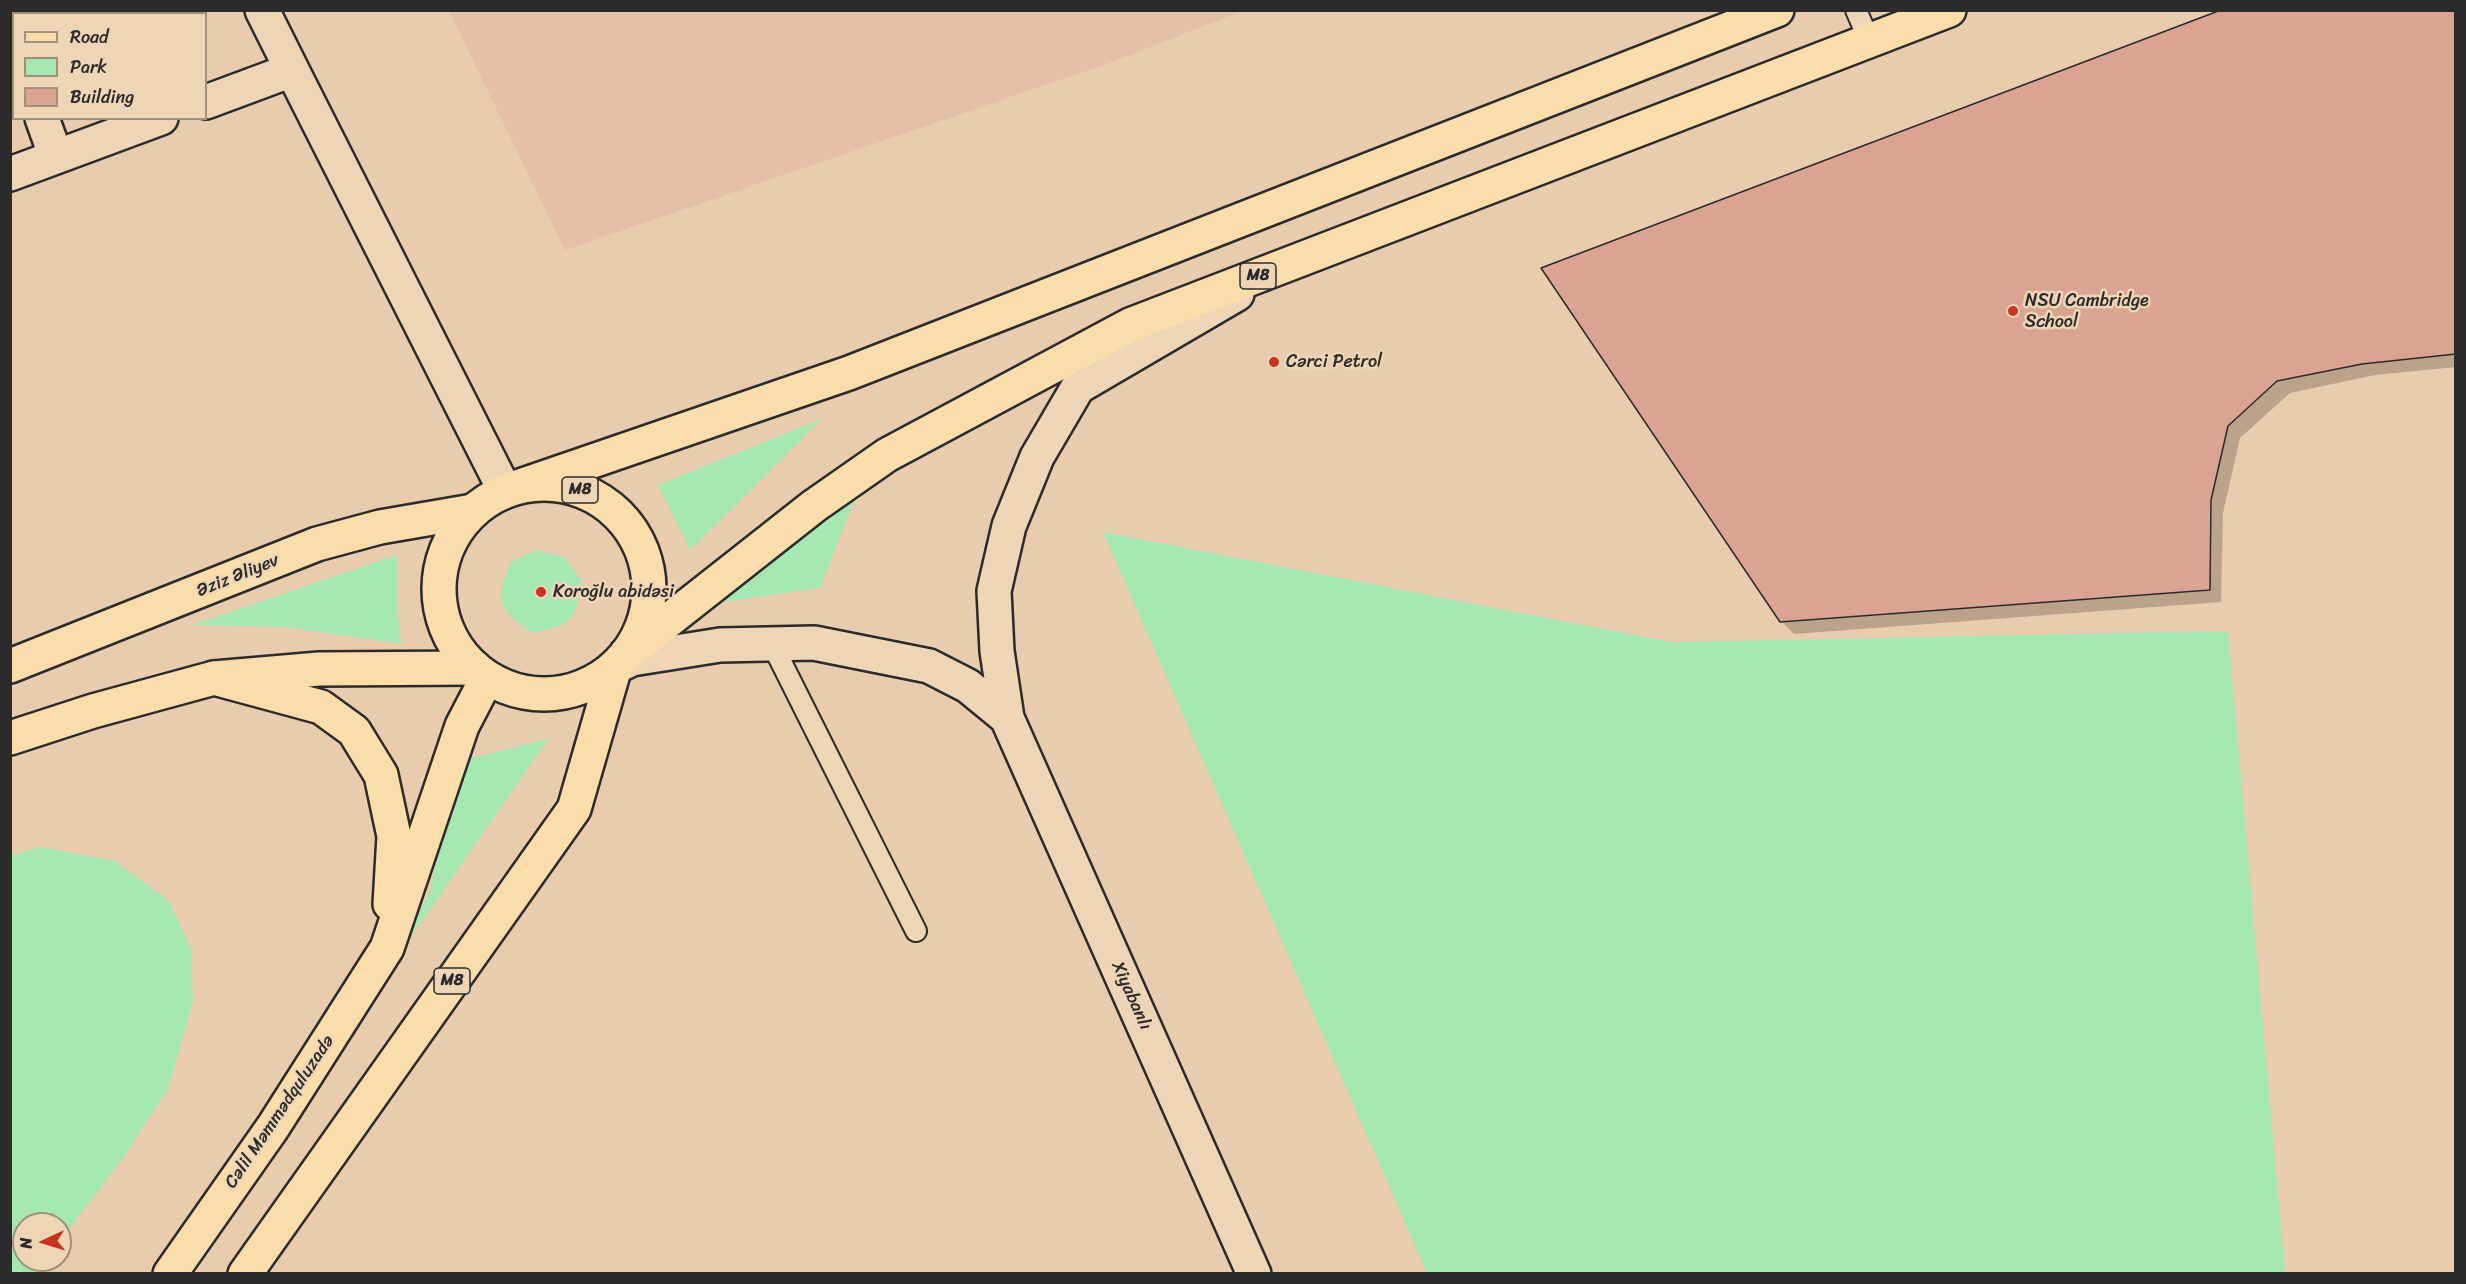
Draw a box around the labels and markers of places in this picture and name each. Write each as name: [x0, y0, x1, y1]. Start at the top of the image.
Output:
place label: NSU Cambridge School: [2025, 290, 2149, 332]
marker: NSU Cambridge School: [2006, 304, 2020, 318]
place label: Cərci Petrol: [1286, 351, 1382, 373]
marker: Cərci Petrol: [1267, 355, 1281, 369]
place label: Koroğlu abidəsi: [553, 581, 674, 603]
marker: Koroğlu abidəsi: [534, 585, 548, 599]

